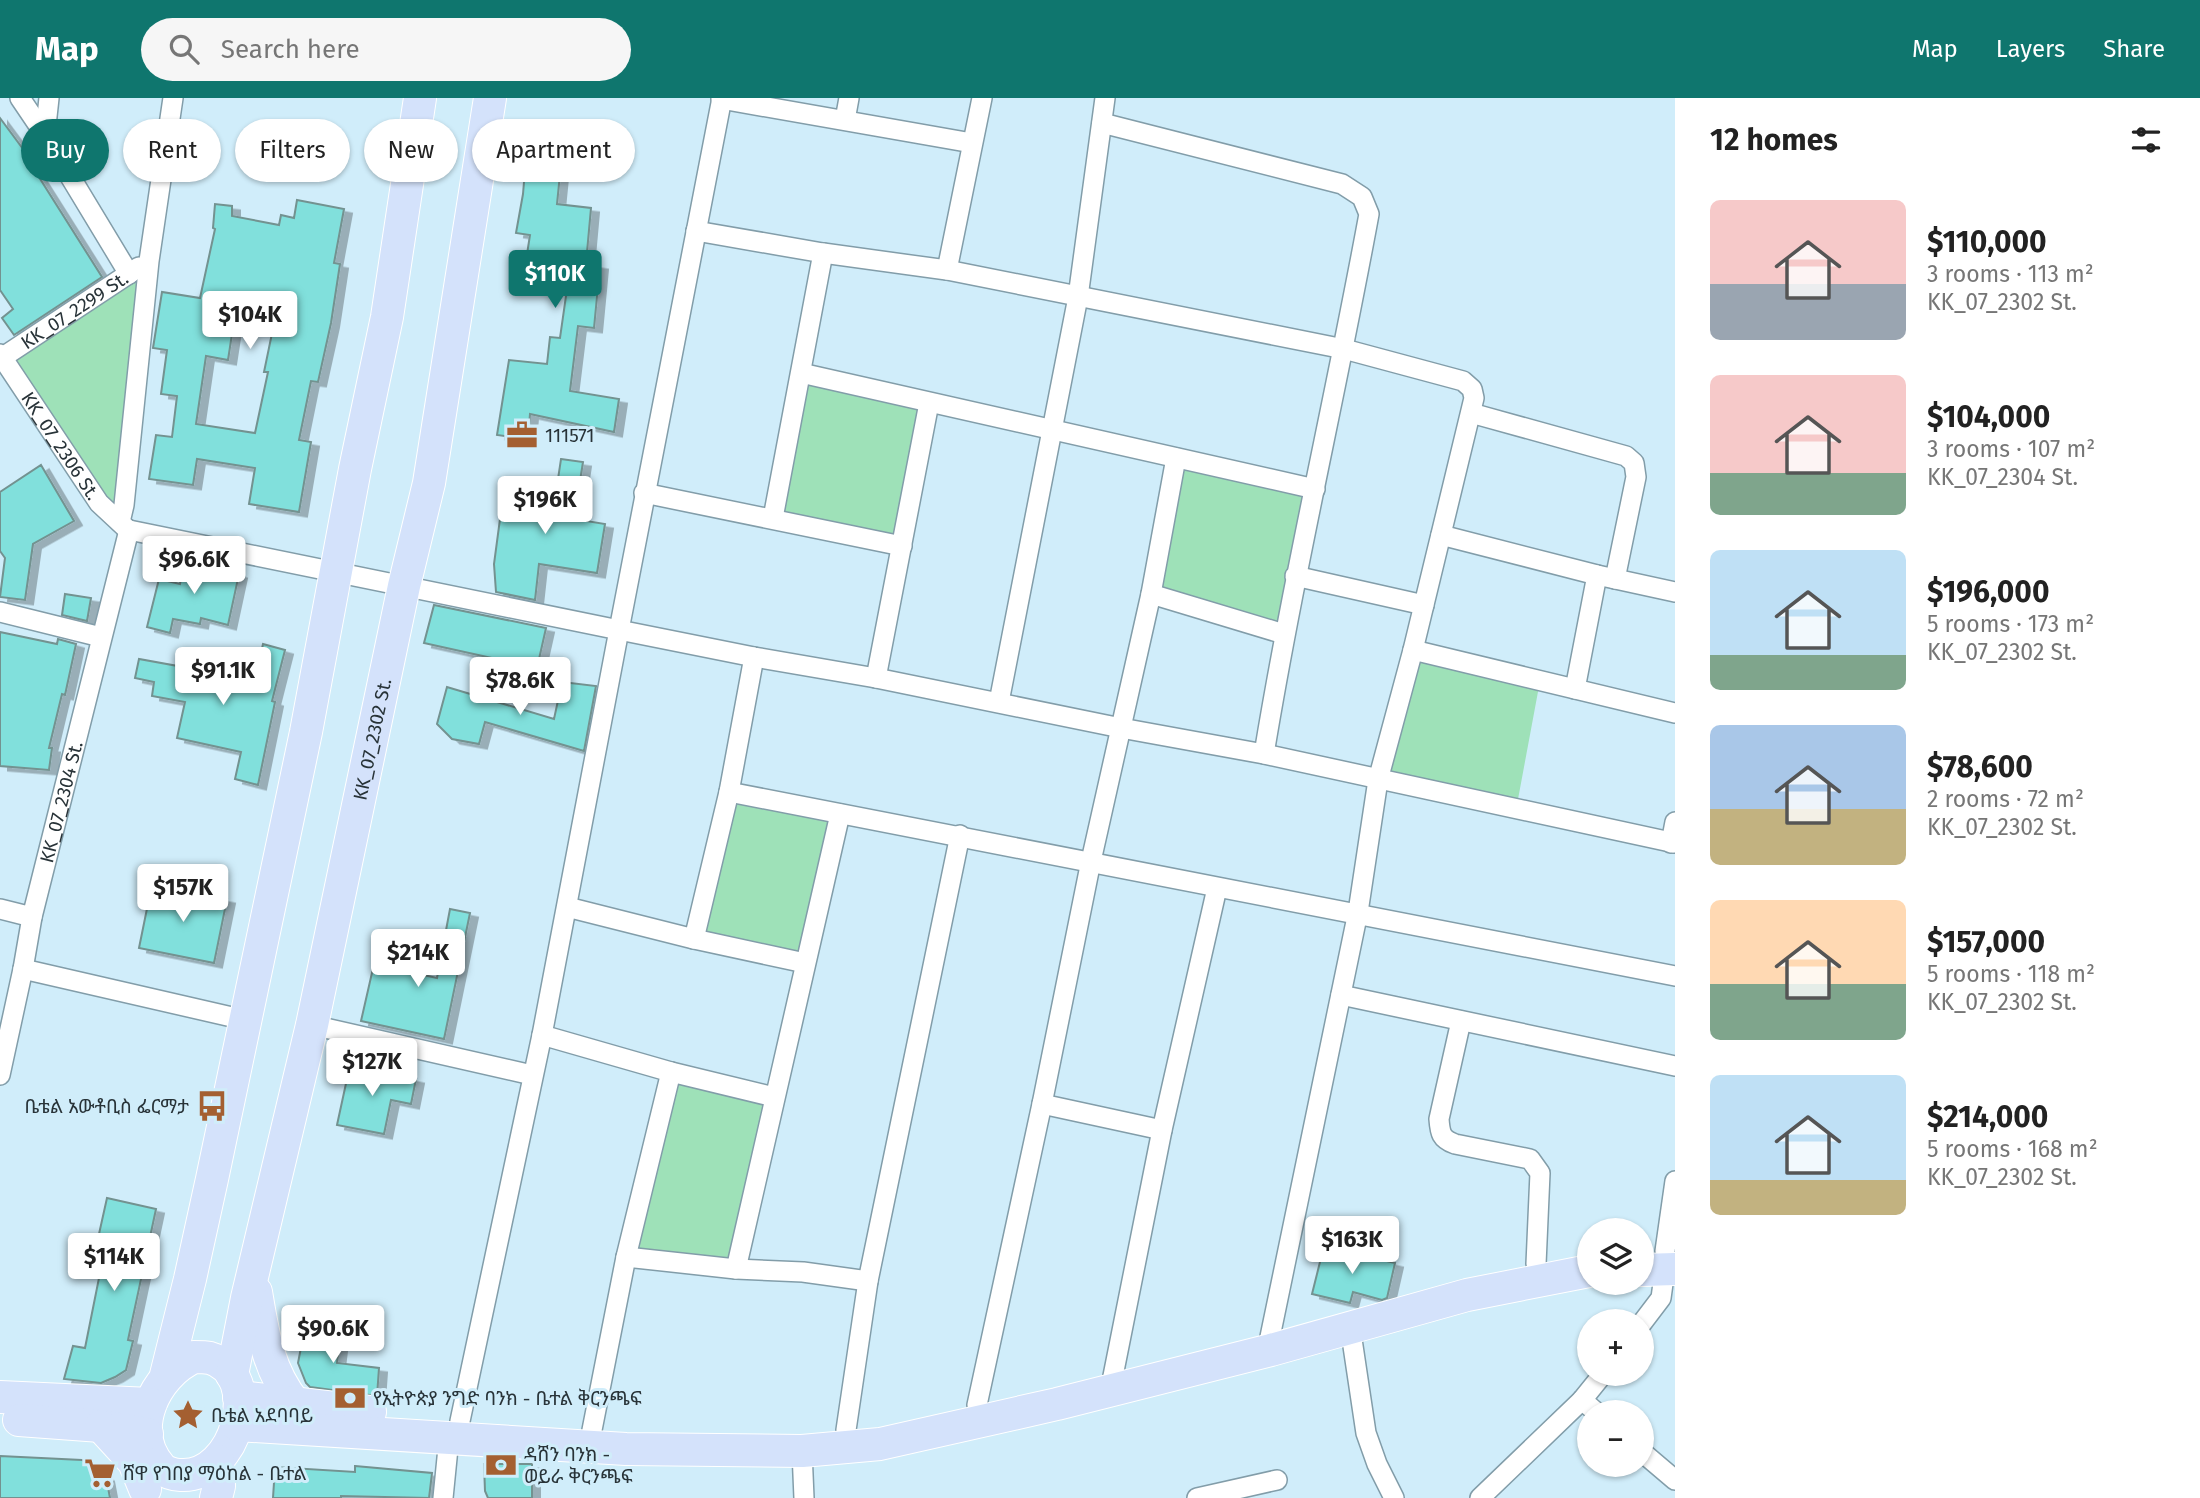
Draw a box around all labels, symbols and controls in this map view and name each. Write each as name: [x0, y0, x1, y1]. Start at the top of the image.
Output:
search box: [141, 18, 631, 81]
text: Map: [35, 29, 99, 69]
icon: search: [165, 30, 203, 68]
text: Search here: [221, 34, 360, 65]
text: Map: [1912, 35, 1958, 63]
text: Layers: [1996, 35, 2065, 63]
text: Share: [2103, 35, 2165, 63]
chip: Buy: [21, 119, 109, 182]
chip: Rent: [123, 119, 221, 182]
chip: Filters: [235, 119, 350, 182]
chip: New: [364, 119, 458, 182]
chip: Apartment: [472, 119, 635, 182]
icon: filters: [2127, 121, 2165, 159]
text: 12 homes: [1710, 122, 1838, 158]
text: $110,000: [1927, 224, 2047, 260]
icon: home: [1766, 228, 1850, 312]
pin: $110K: [506, 250, 604, 310]
text: $110K: [525, 259, 585, 287]
text: 3 rooms · 113 m²: [1927, 260, 2094, 288]
street label: KK_07_2299 St.: [16, 266, 132, 354]
text: KK_07_2302 St.: [1927, 288, 2077, 316]
pin: $104K: [201, 292, 299, 351]
text: $104K: [218, 300, 282, 328]
street label: KK_07_2306 St.: [17, 387, 105, 504]
text: $104,000: [1927, 399, 2050, 435]
icon: home: [1766, 403, 1850, 487]
office icon: 111571: [505, 418, 539, 452]
place label: 111571: [545, 424, 595, 447]
text: 3 rooms · 107 m²: [1927, 435, 2095, 463]
text: KK_07_2304 St.: [1927, 463, 2078, 491]
pin: $196K: [496, 476, 594, 536]
text: $196K: [514, 485, 576, 513]
pin: $96.6K: [137, 536, 251, 596]
text: $96.6K: [159, 545, 229, 573]
text: $196,000: [1927, 574, 2049, 610]
icon: home: [1766, 578, 1850, 662]
text: 5 rooms · 173 m²: [1927, 610, 2094, 638]
text: KK_07_2302 St.: [1927, 638, 2077, 666]
pin: $91.1K: [166, 648, 280, 707]
text: $91.1K: [191, 656, 255, 684]
pin: $78.6K: [463, 658, 577, 717]
text: $78.6K: [486, 666, 554, 694]
street label: KK_07_2302 St.: [348, 676, 396, 802]
street label: KK_07_2304 St.: [35, 738, 87, 865]
text: $78,600: [1927, 749, 2033, 785]
icon: home: [1766, 753, 1850, 837]
text: 2 rooms · 72 m²: [1927, 785, 2084, 813]
text: KK_07_2302 St.: [1927, 813, 2077, 841]
pin: $157K: [134, 864, 232, 924]
text: $157K: [153, 873, 213, 901]
text: $157,000: [1927, 924, 2045, 960]
icon: home: [1766, 928, 1850, 1012]
pin: $214K: [369, 930, 467, 989]
text: $214K: [387, 938, 449, 966]
text: 5 rooms · 118 m²: [1927, 960, 2095, 988]
text: KK_07_2302 St.: [1927, 988, 2077, 1016]
pin: $127K: [323, 1038, 421, 1098]
text: $127K: [342, 1047, 402, 1075]
bus stop icon: ቤቴል አውቶቢስ ፌርማታ: [195, 1089, 229, 1123]
place label: ቤቴል አውቶቢስ ፌርማታ: [24, 1095, 189, 1118]
text: $214,000: [1927, 1099, 2048, 1135]
icon: home: [1766, 1103, 1850, 1187]
text: 5 rooms · 168 m²: [1927, 1135, 2098, 1163]
text: KK_07_2302 St.: [1927, 1163, 2077, 1191]
pin: $163K: [1303, 1216, 1401, 1276]
map controls: [1577, 1218, 1654, 1477]
button: layers: [1577, 1218, 1654, 1295]
text: $163K: [1321, 1225, 1383, 1253]
pin: $114K: [65, 1234, 163, 1293]
text: $114K: [84, 1242, 144, 1270]
pin: $90.6K: [276, 1306, 390, 1365]
button: +: [1577, 1309, 1654, 1386]
text: $90.6K: [297, 1314, 369, 1342]
bank icon: የኢትዮጵያ ንግድ ባንክ - ቤተል ቅርንጫፍ: [333, 1381, 367, 1415]
place label: የኢትዮጵያ ንግድ ባንክ - ቤተል ቅርንጫፍ: [373, 1387, 642, 1410]
place icon: ቤቴል አደባባይ: [171, 1398, 205, 1432]
button: −: [1577, 1400, 1654, 1477]
place label: ቤቴል አደባባይ: [211, 1404, 313, 1427]
place label: ዳሸን ባንክ - ወይራ ቅርንጫፍ: [524, 1443, 633, 1488]
bank icon: ዳሸን ባንክ - ወይራ ቅርንጫፍ: [484, 1448, 518, 1482]
supermarket icon: ሸዋ የገበያ ማዕከል - ቤተል: [83, 1456, 117, 1490]
place label: ሸዋ የገበያ ማዕከል - ቤተል: [123, 1462, 307, 1485]

